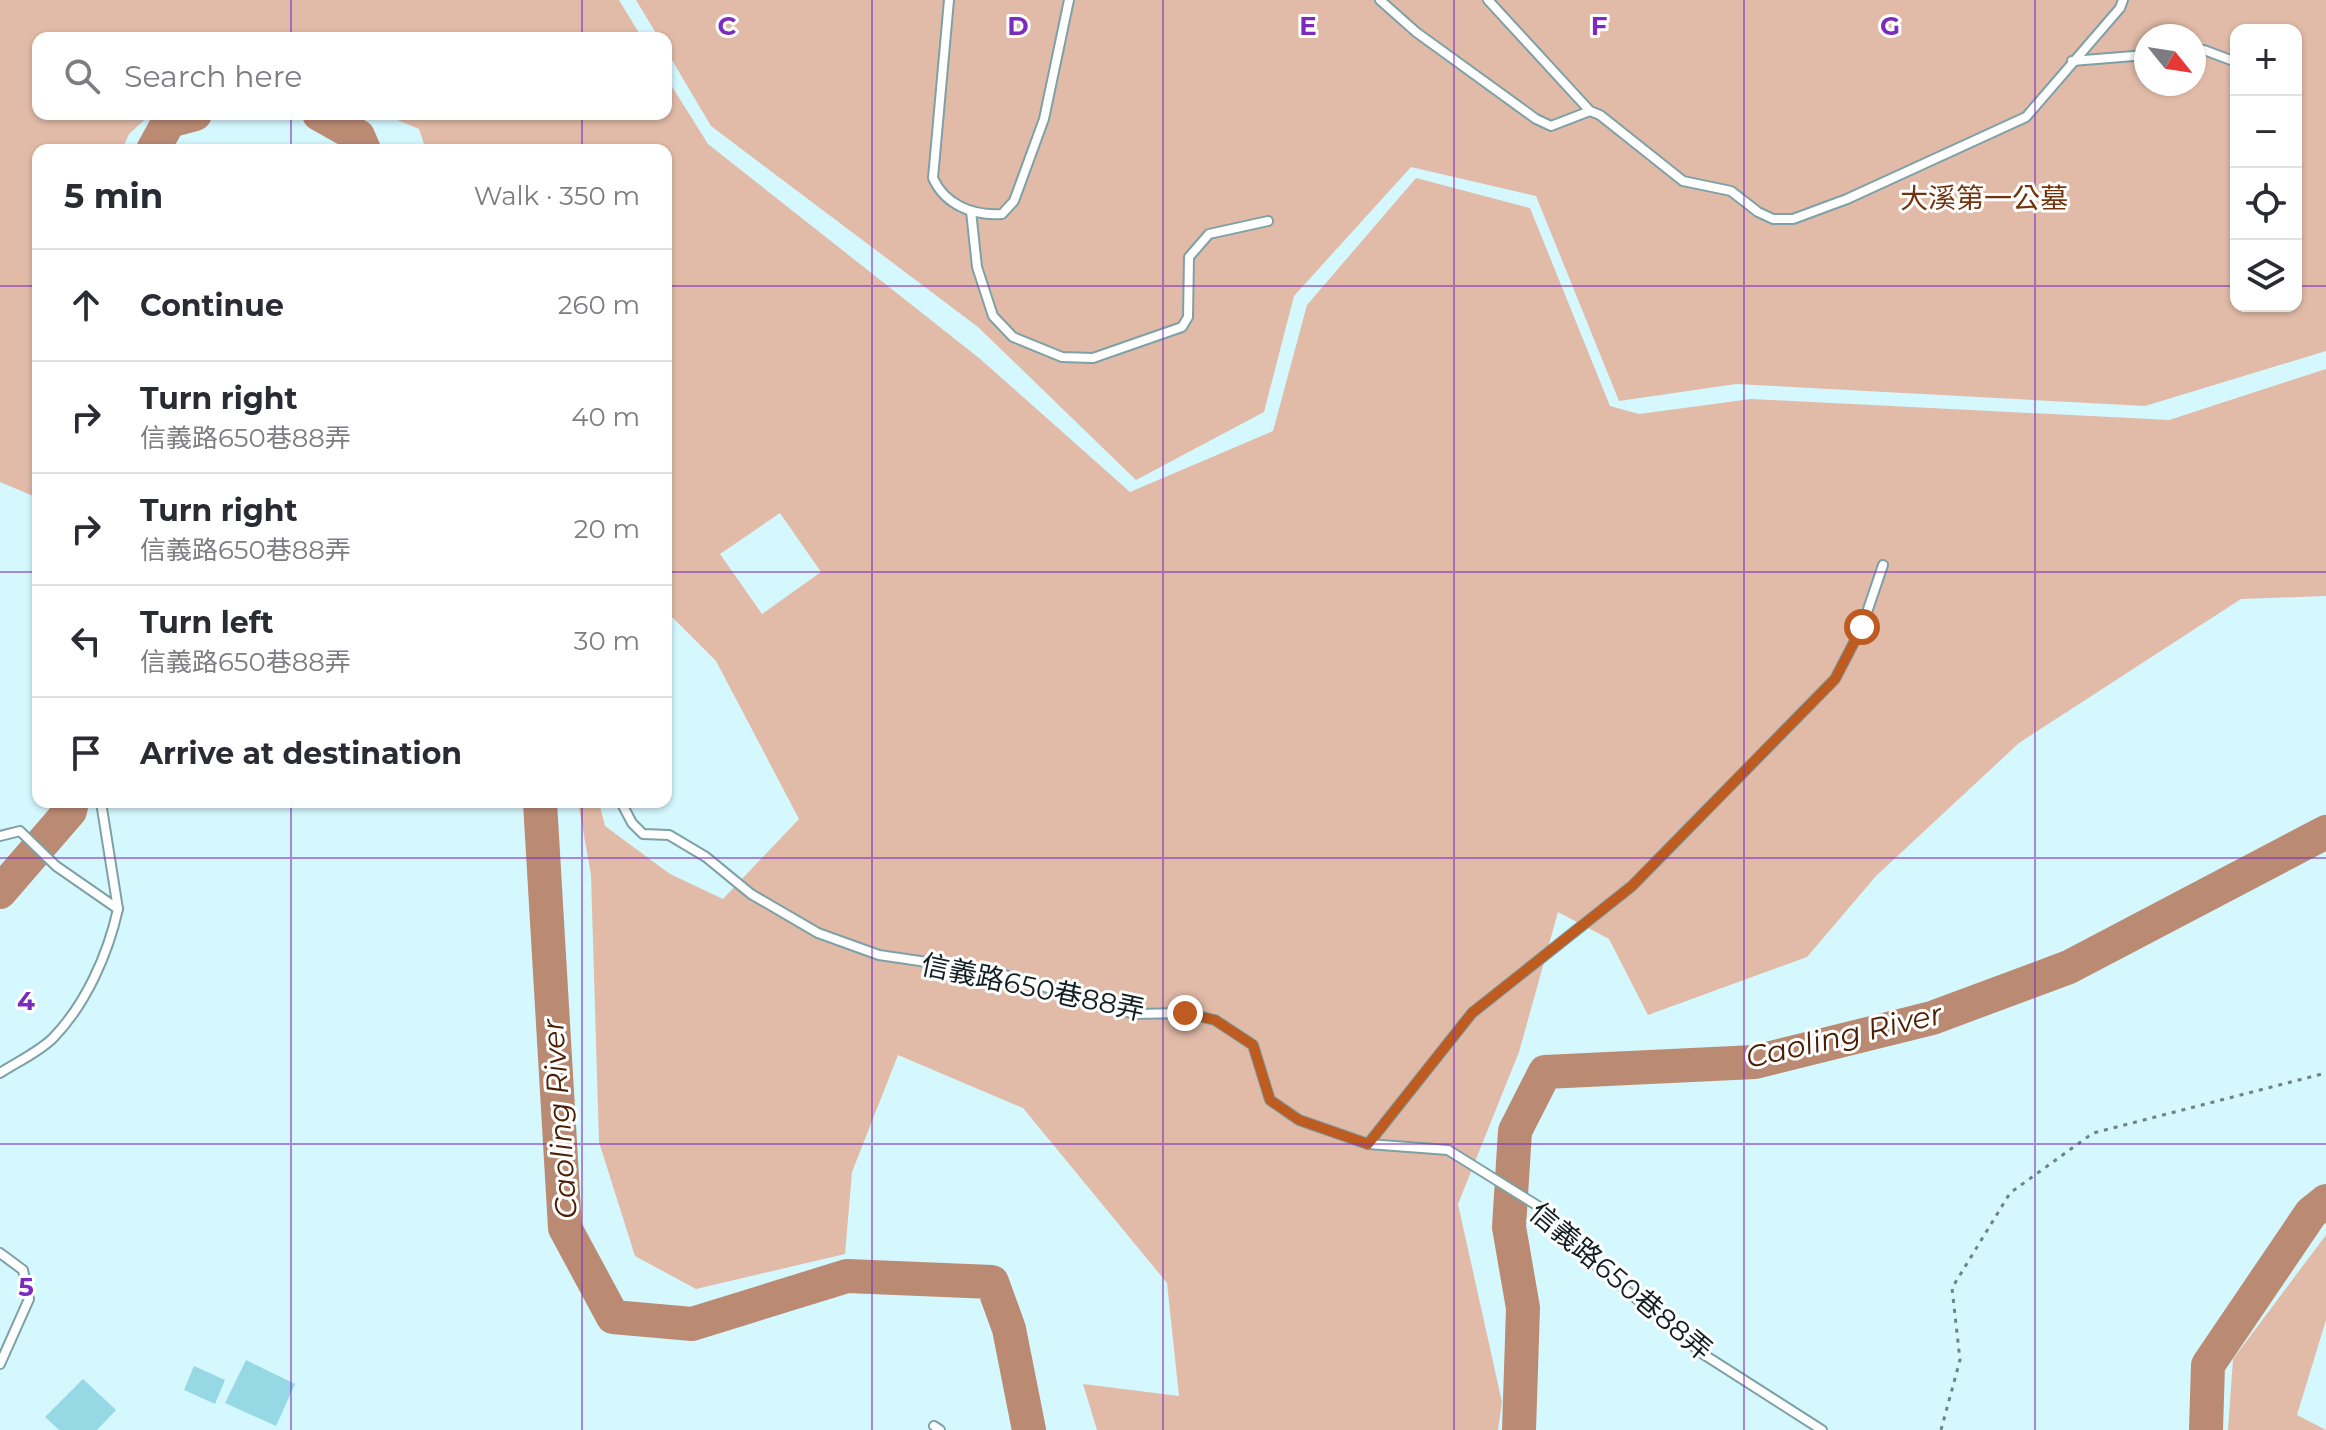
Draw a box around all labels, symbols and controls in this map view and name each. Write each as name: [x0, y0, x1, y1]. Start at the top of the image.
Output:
text: C: [718, 10, 737, 42]
text: D: [1007, 10, 1029, 42]
text: E: [1299, 10, 1317, 42]
text: F: [1591, 10, 1607, 42]
text: G: [1880, 10, 1900, 42]
north arrow: [2134, 24, 2206, 96]
map controls: [2230, 24, 2302, 312]
button: +: [2230, 24, 2302, 96]
search box: [32, 32, 672, 120]
icon: search: [60, 54, 104, 98]
text: Search here: [124, 58, 302, 95]
button: −: [2230, 96, 2302, 168]
button: locate: [2230, 168, 2302, 240]
text: 5 min: [64, 175, 163, 217]
text: Walk · 350 m: [474, 180, 640, 212]
park label: 大溪第一公墓: [1900, 181, 2068, 215]
button: layers: [2230, 240, 2302, 312]
icon: ahead: [64, 283, 108, 327]
text: Continue: [140, 287, 284, 324]
text: 260 m: [558, 289, 640, 321]
text: Turn right: [140, 380, 297, 417]
icon: right: [64, 395, 108, 439]
text: 40 m: [571, 401, 640, 433]
text: 信義路650巷88弄: [140, 422, 351, 454]
text: Turn right: [140, 492, 297, 529]
icon: right: [64, 507, 108, 551]
text: 20 m: [574, 513, 640, 545]
text: 信義路650巷88弄: [140, 534, 351, 566]
text: Turn left: [140, 604, 273, 641]
route start: [1844, 609, 1880, 645]
icon: left: [64, 619, 108, 663]
text: 30 m: [574, 625, 640, 657]
text: 信義路650巷88弄: [140, 646, 351, 678]
icon: arrive: [64, 731, 108, 775]
text: Arrive at destination: [140, 735, 462, 772]
street label: 信義路650巷88弄: [918, 947, 1148, 1027]
text: 4: [17, 985, 35, 1017]
route end: [1167, 995, 1203, 1031]
water label: Caoling River: [1742, 995, 1947, 1076]
water label: Caoling River: [534, 1017, 585, 1220]
street label: 信義路650巷88弄: [1523, 1195, 1719, 1367]
text: 5: [18, 1271, 34, 1303]

